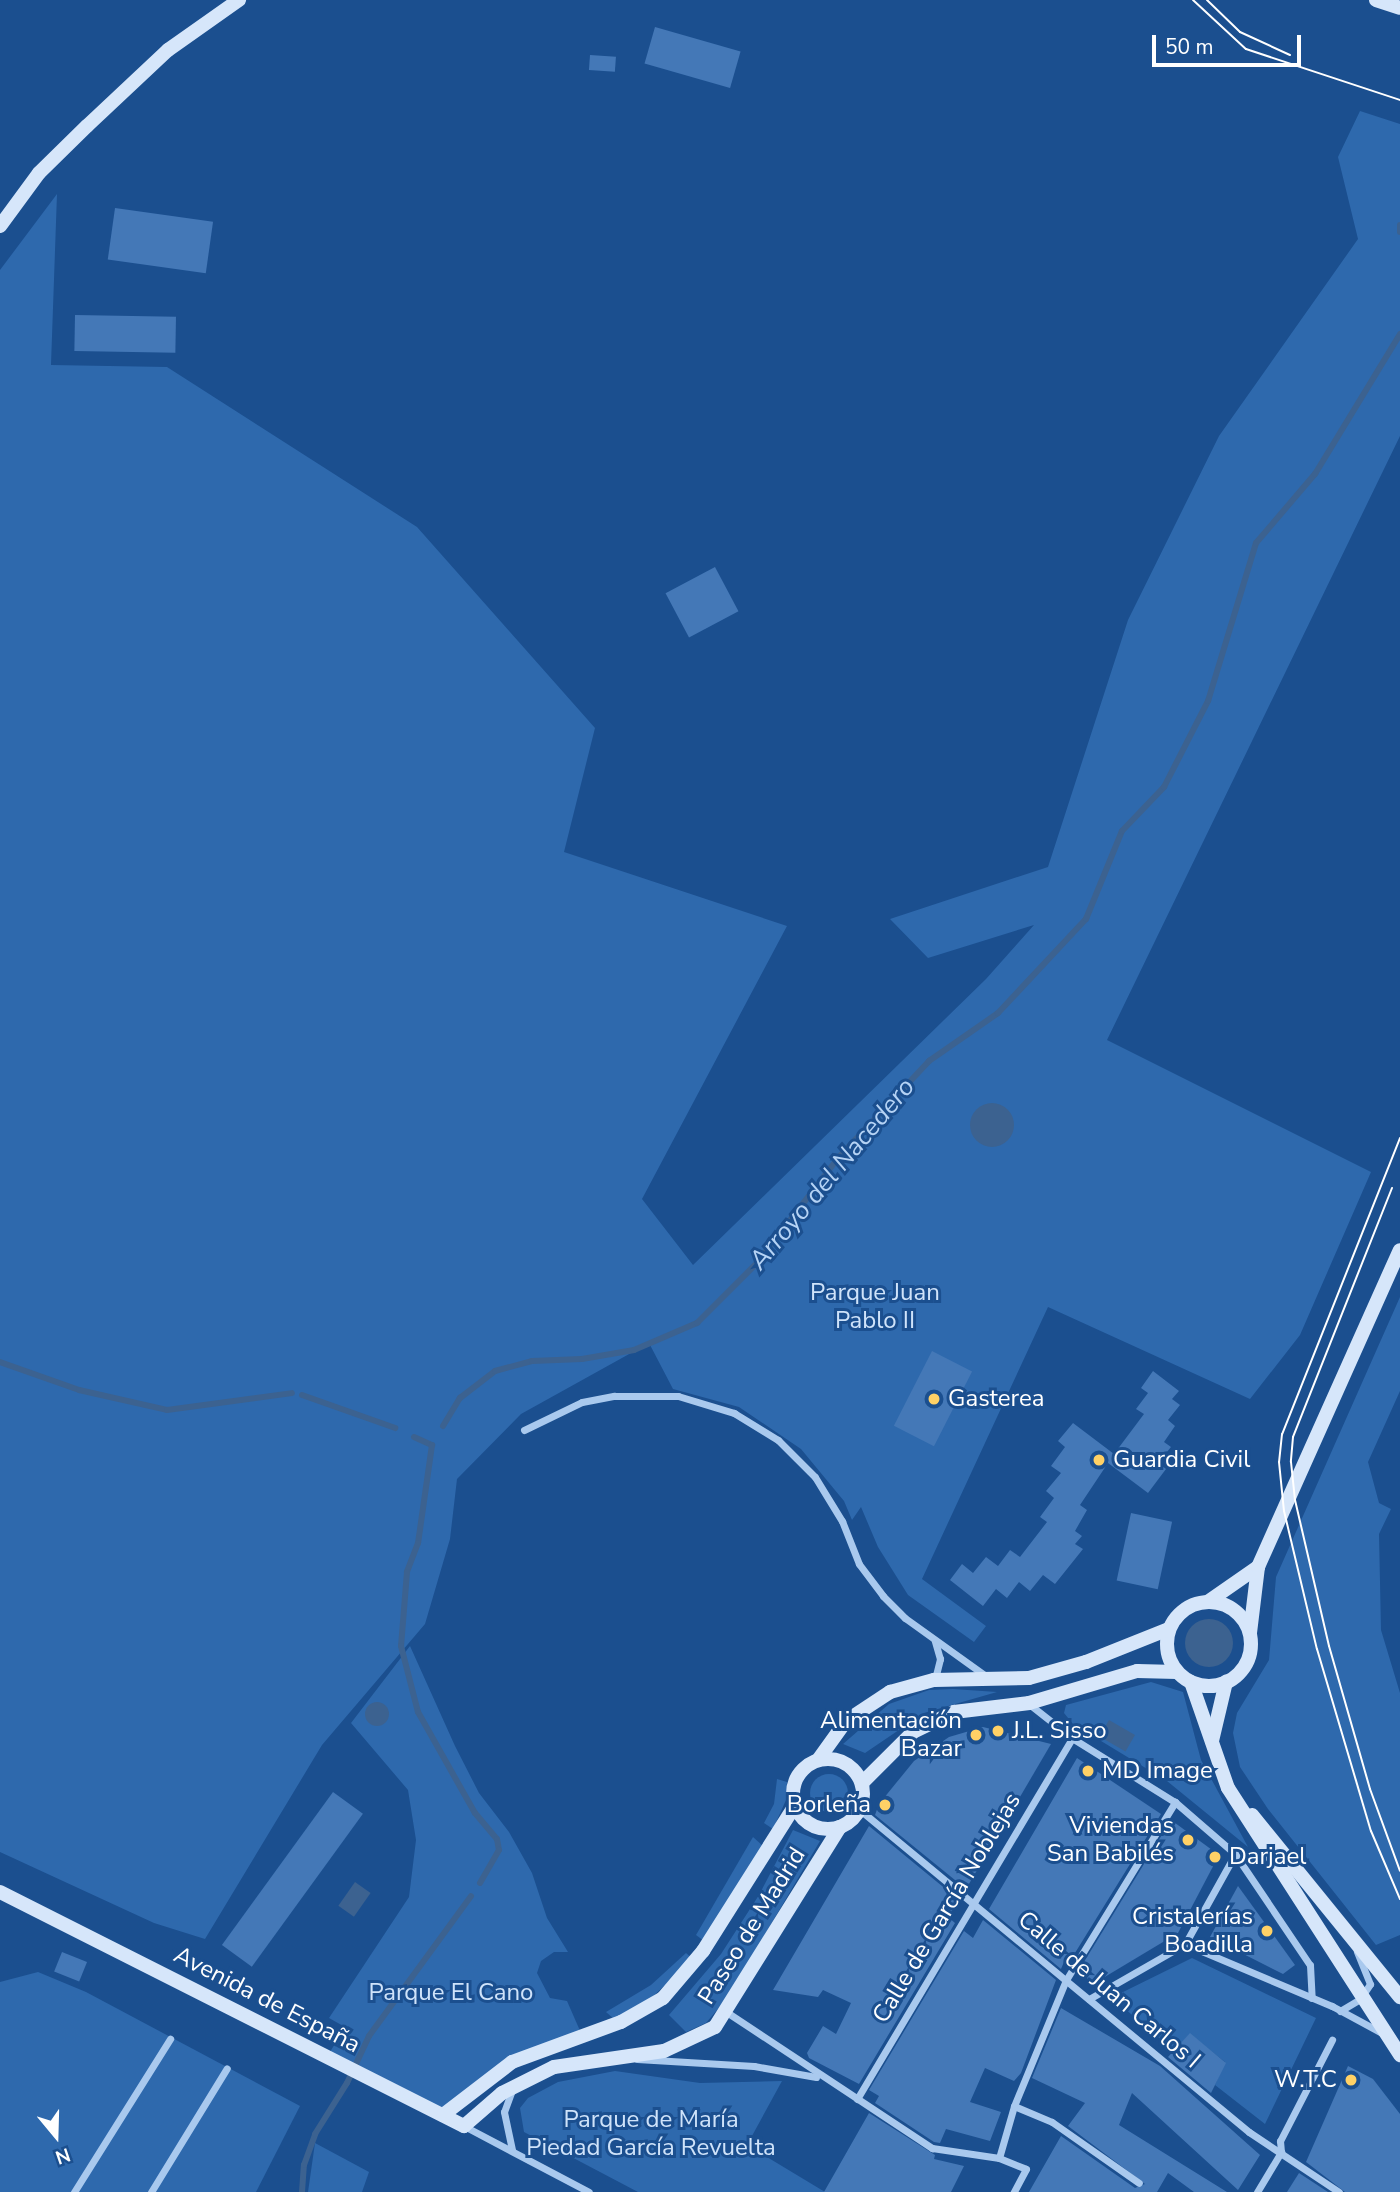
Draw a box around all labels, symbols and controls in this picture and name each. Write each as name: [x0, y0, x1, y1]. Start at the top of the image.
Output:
scale bar: [1155, 21, 1304, 65]
text: 50 m: [1165, 33, 1214, 61]
water label: Arroyo del Nacedero: [743, 1072, 921, 1276]
park label: Parque Juan Pablo II: [810, 1279, 940, 1335]
place label: Gasterea: [948, 1385, 1045, 1413]
marker: Gasterea: [926, 1391, 942, 1407]
place label: Guardia Civil: [1113, 1446, 1250, 1474]
marker: Guardia Civil: [1091, 1452, 1107, 1468]
place label: Alimentación Bazar: [820, 1707, 962, 1763]
place label: J.L. Sisso: [1012, 1717, 1107, 1745]
marker: J.L. Sisso: [990, 1723, 1006, 1739]
marker: Alimentación Bazar: [968, 1727, 984, 1743]
place label: MD Image: [1102, 1757, 1213, 1785]
marker: MD Image: [1080, 1763, 1096, 1779]
street label: Calle de García Noblejas: [867, 1788, 1027, 2028]
place label: Borleña: [787, 1791, 871, 1819]
marker: Borleña: [877, 1797, 893, 1813]
place label: Viviendas San Babilés: [1047, 1812, 1174, 1868]
marker: Viviendas San Babilés: [1180, 1832, 1196, 1848]
street label: Paseo de Madrid: [692, 1842, 812, 2010]
place label: Darjael: [1229, 1843, 1306, 1871]
marker: Darjael: [1207, 1849, 1223, 1865]
place label: Cristalerías Boadilla: [1132, 1903, 1253, 1959]
street label: Calle de Juan Carlos I: [1012, 1905, 1206, 2075]
marker: Cristalerías Boadilla: [1259, 1923, 1275, 1939]
street label: Avenida de España: [169, 1941, 365, 2059]
park label: Parque El Cano: [369, 1979, 533, 2007]
place label: W.T.C: [1274, 2066, 1337, 2094]
marker: W.T.C: [1343, 2072, 1359, 2088]
north arrow: [21, 2101, 91, 2171]
park label: Parque de María Piedad García Revuelta: [526, 2106, 776, 2162]
text: N: [52, 2141, 74, 2170]

